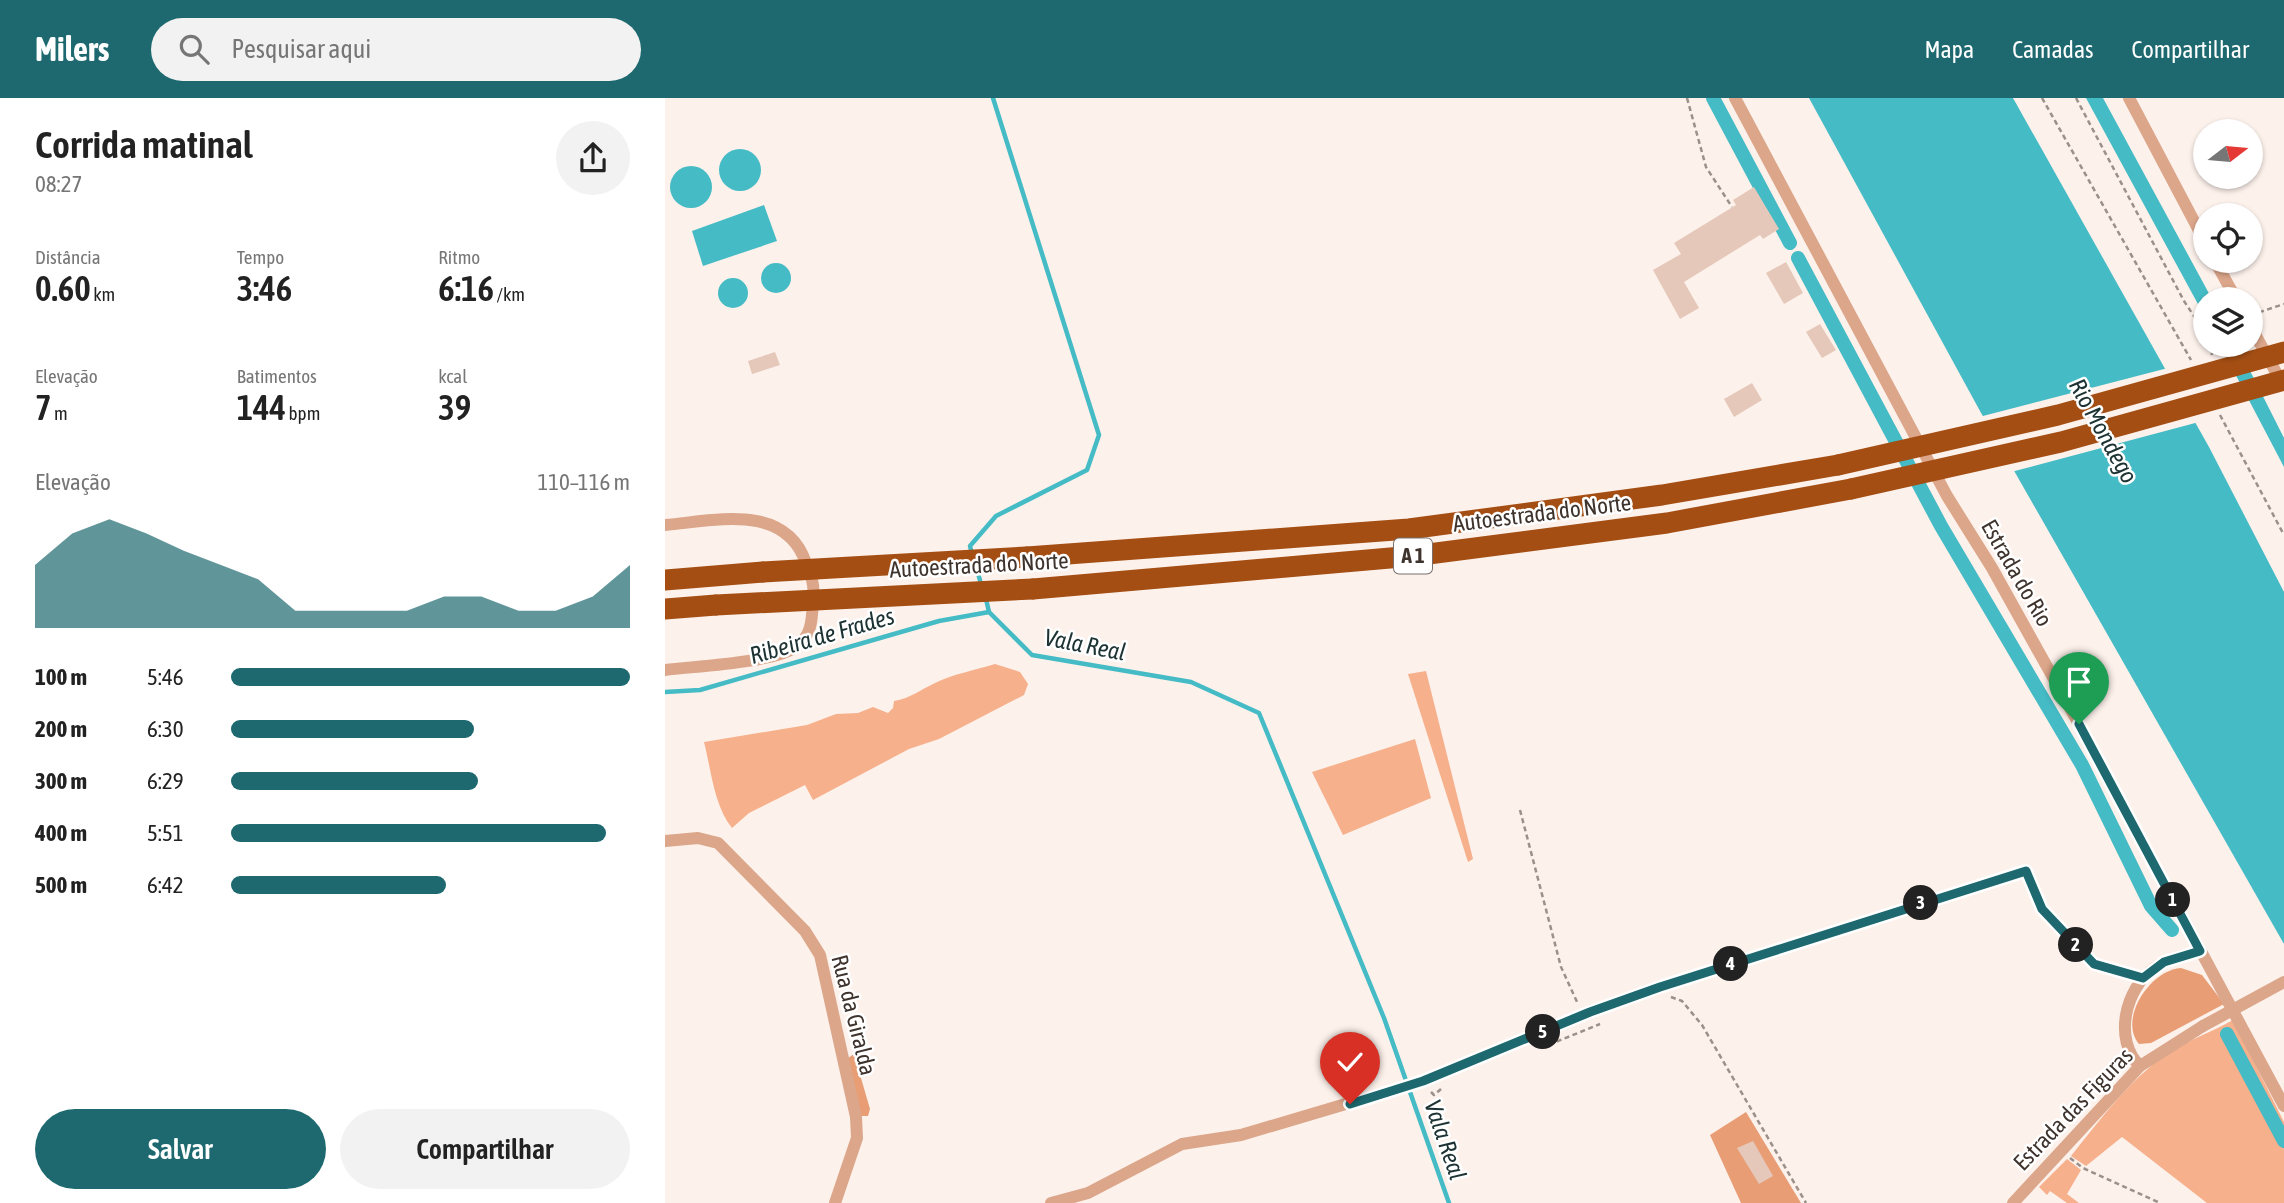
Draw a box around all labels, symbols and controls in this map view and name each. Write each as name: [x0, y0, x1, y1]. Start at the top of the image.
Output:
search box: [151, 18, 641, 81]
text: Milers: [35, 30, 109, 68]
icon: search: [175, 30, 213, 68]
text: Pesquisar aqui: [231, 34, 371, 64]
text: Mapa: [1924, 36, 1974, 63]
text: Camadas: [2012, 36, 2094, 63]
text: Compartilhar: [2132, 36, 2249, 63]
north arrow: [2193, 119, 2263, 189]
map controls: [2193, 119, 2263, 357]
button: share: [556, 121, 630, 195]
text: Corrida matinal: [35, 123, 253, 166]
text: 08:27: [35, 171, 82, 197]
button: locate: [2193, 203, 2263, 273]
text: Distância: [35, 246, 100, 268]
text: Tempo: [237, 246, 284, 268]
text: Ritmo: [438, 246, 480, 268]
text: 0.60: [35, 268, 91, 308]
text: 3:46: [237, 268, 292, 308]
text: 6:16: [438, 268, 494, 308]
text: km: [91, 283, 115, 305]
text: /km: [494, 283, 525, 305]
button: layers: [2193, 287, 2263, 357]
text: Elevação: [35, 365, 98, 387]
text: Batimentos: [237, 365, 317, 387]
text: kcal: [438, 365, 467, 387]
water label: Rio Mondego: [2064, 374, 2143, 488]
text: 7: [35, 387, 51, 427]
text: 144: [237, 387, 286, 427]
text: 39: [438, 387, 471, 427]
text: m: [51, 402, 68, 424]
text: bpm: [286, 402, 320, 424]
text: Elevação: [35, 469, 111, 495]
text: 110–116 m: [537, 469, 630, 495]
street label: Autoestrada do Norte: [1451, 489, 1633, 537]
street label: Estrada do Rio: [1976, 515, 2058, 631]
road number: A 1: [1394, 538, 1432, 574]
street label: Autoestrada do Norte: [889, 547, 1069, 583]
water label: Ribeira de Frades: [746, 602, 897, 669]
water label: Vala Real: [1042, 623, 1128, 666]
pin: [2049, 652, 2109, 724]
icon: arrive: [2060, 663, 2098, 701]
text: 100 m: [35, 664, 87, 690]
text: 5:46: [147, 664, 184, 690]
text: 200 m: [35, 716, 87, 742]
text: 6:30: [147, 716, 184, 742]
text: 300 m: [35, 768, 87, 794]
text: 6:29: [147, 768, 184, 794]
text: 400 m: [35, 820, 87, 846]
text: 5:51: [147, 820, 184, 846]
text: 500 m: [35, 872, 87, 898]
text: 6:42: [147, 872, 184, 898]
pin: 1: [2155, 882, 2191, 918]
pin: 3: [1903, 886, 1939, 920]
text: 1: [2168, 888, 2177, 910]
text: 3: [1916, 891, 1925, 913]
pin: 2: [2059, 928, 2093, 962]
text: 2: [2071, 933, 2080, 955]
pin: 4: [1713, 946, 1749, 982]
street label: Rua da Giralda: [826, 952, 882, 1078]
text: 4: [1726, 952, 1735, 974]
pin: 5: [1525, 1014, 1561, 1049]
text: 5: [1538, 1020, 1547, 1042]
pin: [1320, 1032, 1380, 1104]
street label: Estrada das Figuras: [2008, 1042, 2138, 1176]
icon: check: [1331, 1043, 1369, 1081]
water label: Vala Real: [1419, 1096, 1472, 1183]
button: Salvar: [35, 1109, 326, 1189]
button: Compartilhar: [340, 1109, 630, 1189]

